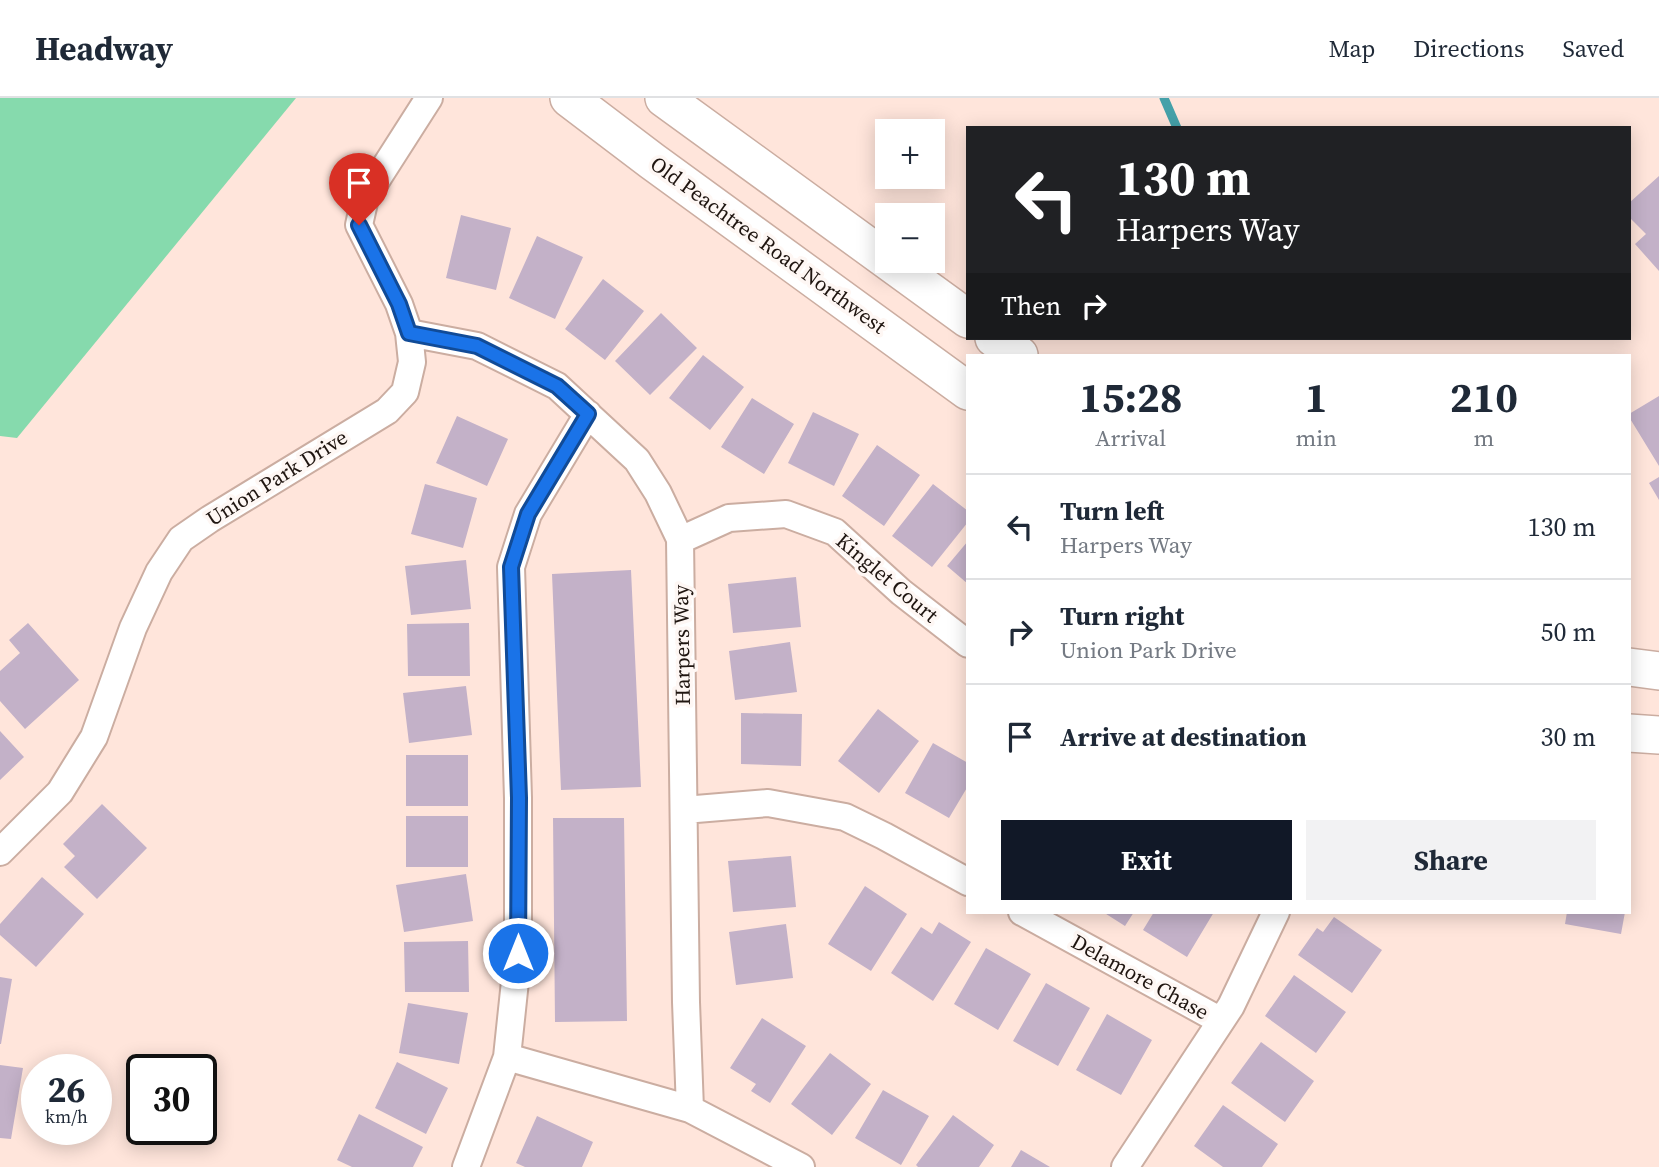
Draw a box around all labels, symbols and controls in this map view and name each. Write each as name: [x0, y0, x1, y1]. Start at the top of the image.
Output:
text: Headway: [35, 26, 173, 71]
text: Map: [1328, 32, 1375, 65]
text: Directions: [1413, 32, 1524, 65]
text: Saved: [1562, 32, 1624, 65]
map controls: [875, 119, 945, 273]
button: +: [875, 119, 945, 189]
text: 130 m: [1116, 144, 1251, 211]
street label: Old Peachtree Road Northwest: [645, 149, 892, 340]
pin: [329, 153, 389, 225]
icon: left: [1001, 154, 1092, 245]
icon: arrive: [340, 164, 378, 202]
button: −: [875, 203, 945, 273]
text: Harpers Way: [1116, 208, 1300, 252]
icon: right: [1075, 287, 1113, 325]
text: Then: [1001, 288, 1061, 324]
text: 15:28: [1079, 368, 1183, 426]
text: 1: [1305, 368, 1328, 426]
text: 210: [1450, 368, 1518, 426]
text: Arrival: [1095, 422, 1166, 454]
text: min: [1295, 422, 1337, 454]
text: m: [1474, 422, 1494, 454]
street label: Union Park Drive: [201, 423, 353, 533]
text: Turn left: [1060, 493, 1164, 529]
icon: left: [1001, 508, 1039, 546]
text: 130 m: [1528, 509, 1596, 545]
street label: Kinglet Court: [830, 526, 945, 629]
text: Harpers Way: [1060, 529, 1192, 561]
street label: Harpers Way: [666, 584, 697, 706]
text: Turn right: [1060, 598, 1184, 634]
icon: right: [1001, 613, 1039, 651]
text: 50 m: [1541, 614, 1596, 650]
text: Union Park Drive: [1060, 634, 1237, 666]
icon: arrive: [1001, 718, 1039, 756]
text: Arrive at destination: [1060, 719, 1307, 755]
text: 30 m: [1541, 719, 1596, 755]
button: Exit: [1001, 820, 1292, 900]
button: Share: [1306, 820, 1596, 900]
position arrow: [481, 916, 555, 990]
street label: Delamore Chase: [1066, 927, 1214, 1026]
speed limit sign: 30: [126, 1054, 217, 1145]
text: 26: [48, 1066, 85, 1114]
text: km/h: [45, 1104, 88, 1129]

